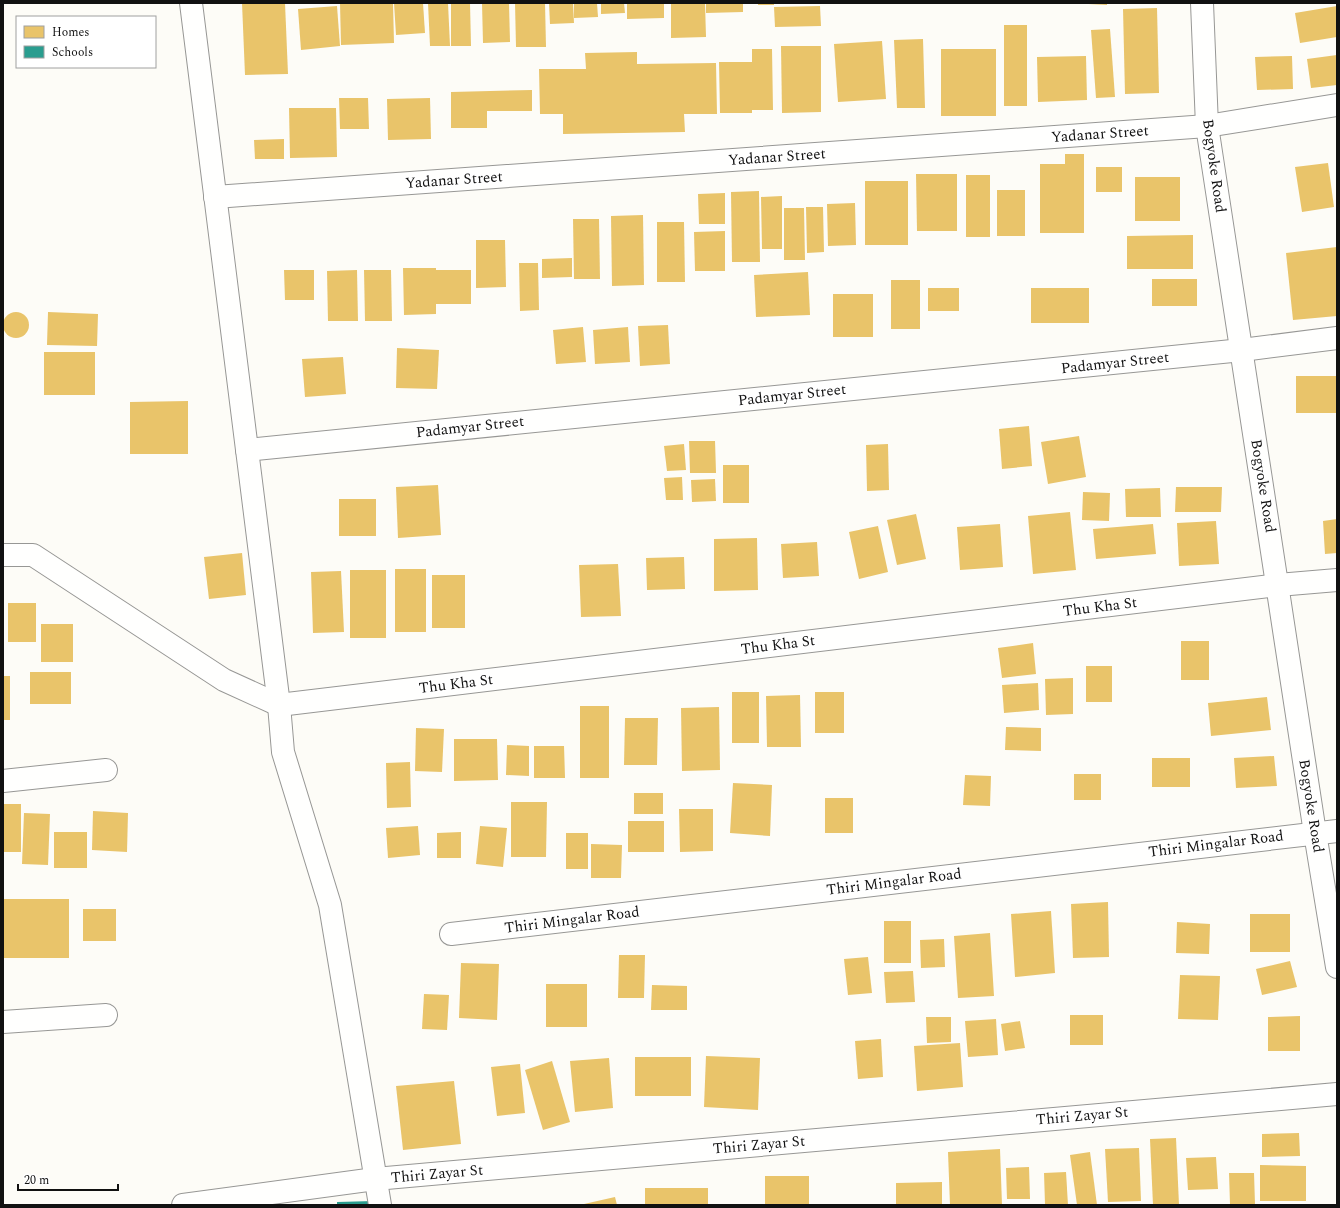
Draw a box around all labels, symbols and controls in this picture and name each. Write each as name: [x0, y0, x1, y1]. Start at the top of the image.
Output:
legend: [16, 16, 156, 68]
text: Homes: [52, 23, 90, 42]
text: Schools: [52, 43, 93, 62]
street label: Bogyoke Road: [1196, 118, 1232, 214]
street label: Yadanar Street: [1050, 119, 1150, 149]
street label: Yadanar Street: [727, 142, 827, 172]
street label: Yadanar Street: [404, 165, 504, 195]
street label: Padamyar Street: [1060, 346, 1170, 380]
street label: Padamyar Street: [737, 378, 847, 412]
street label: Padamyar Street: [415, 410, 525, 444]
street label: Bogyoke Road: [1244, 438, 1282, 534]
street label: Thu Kha St: [1062, 591, 1138, 623]
street label: Thu Kha St: [740, 629, 816, 661]
street label: Thu Kha St: [418, 668, 494, 700]
street label: Bogyoke Road: [1292, 758, 1330, 854]
street label: Thiri Mingalar Road: [1147, 824, 1285, 864]
street label: Thiri Mingalar Road: [825, 862, 963, 902]
street label: Thiri Mingalar Road: [503, 900, 641, 940]
street label: Thiri Zayar St: [1035, 1101, 1129, 1131]
street label: Thiri Zayar St: [712, 1130, 806, 1160]
street label: Thiri Zayar St: [390, 1159, 484, 1189]
scale bar: [18, 1166, 118, 1192]
text: 20 m: [24, 1171, 49, 1190]

